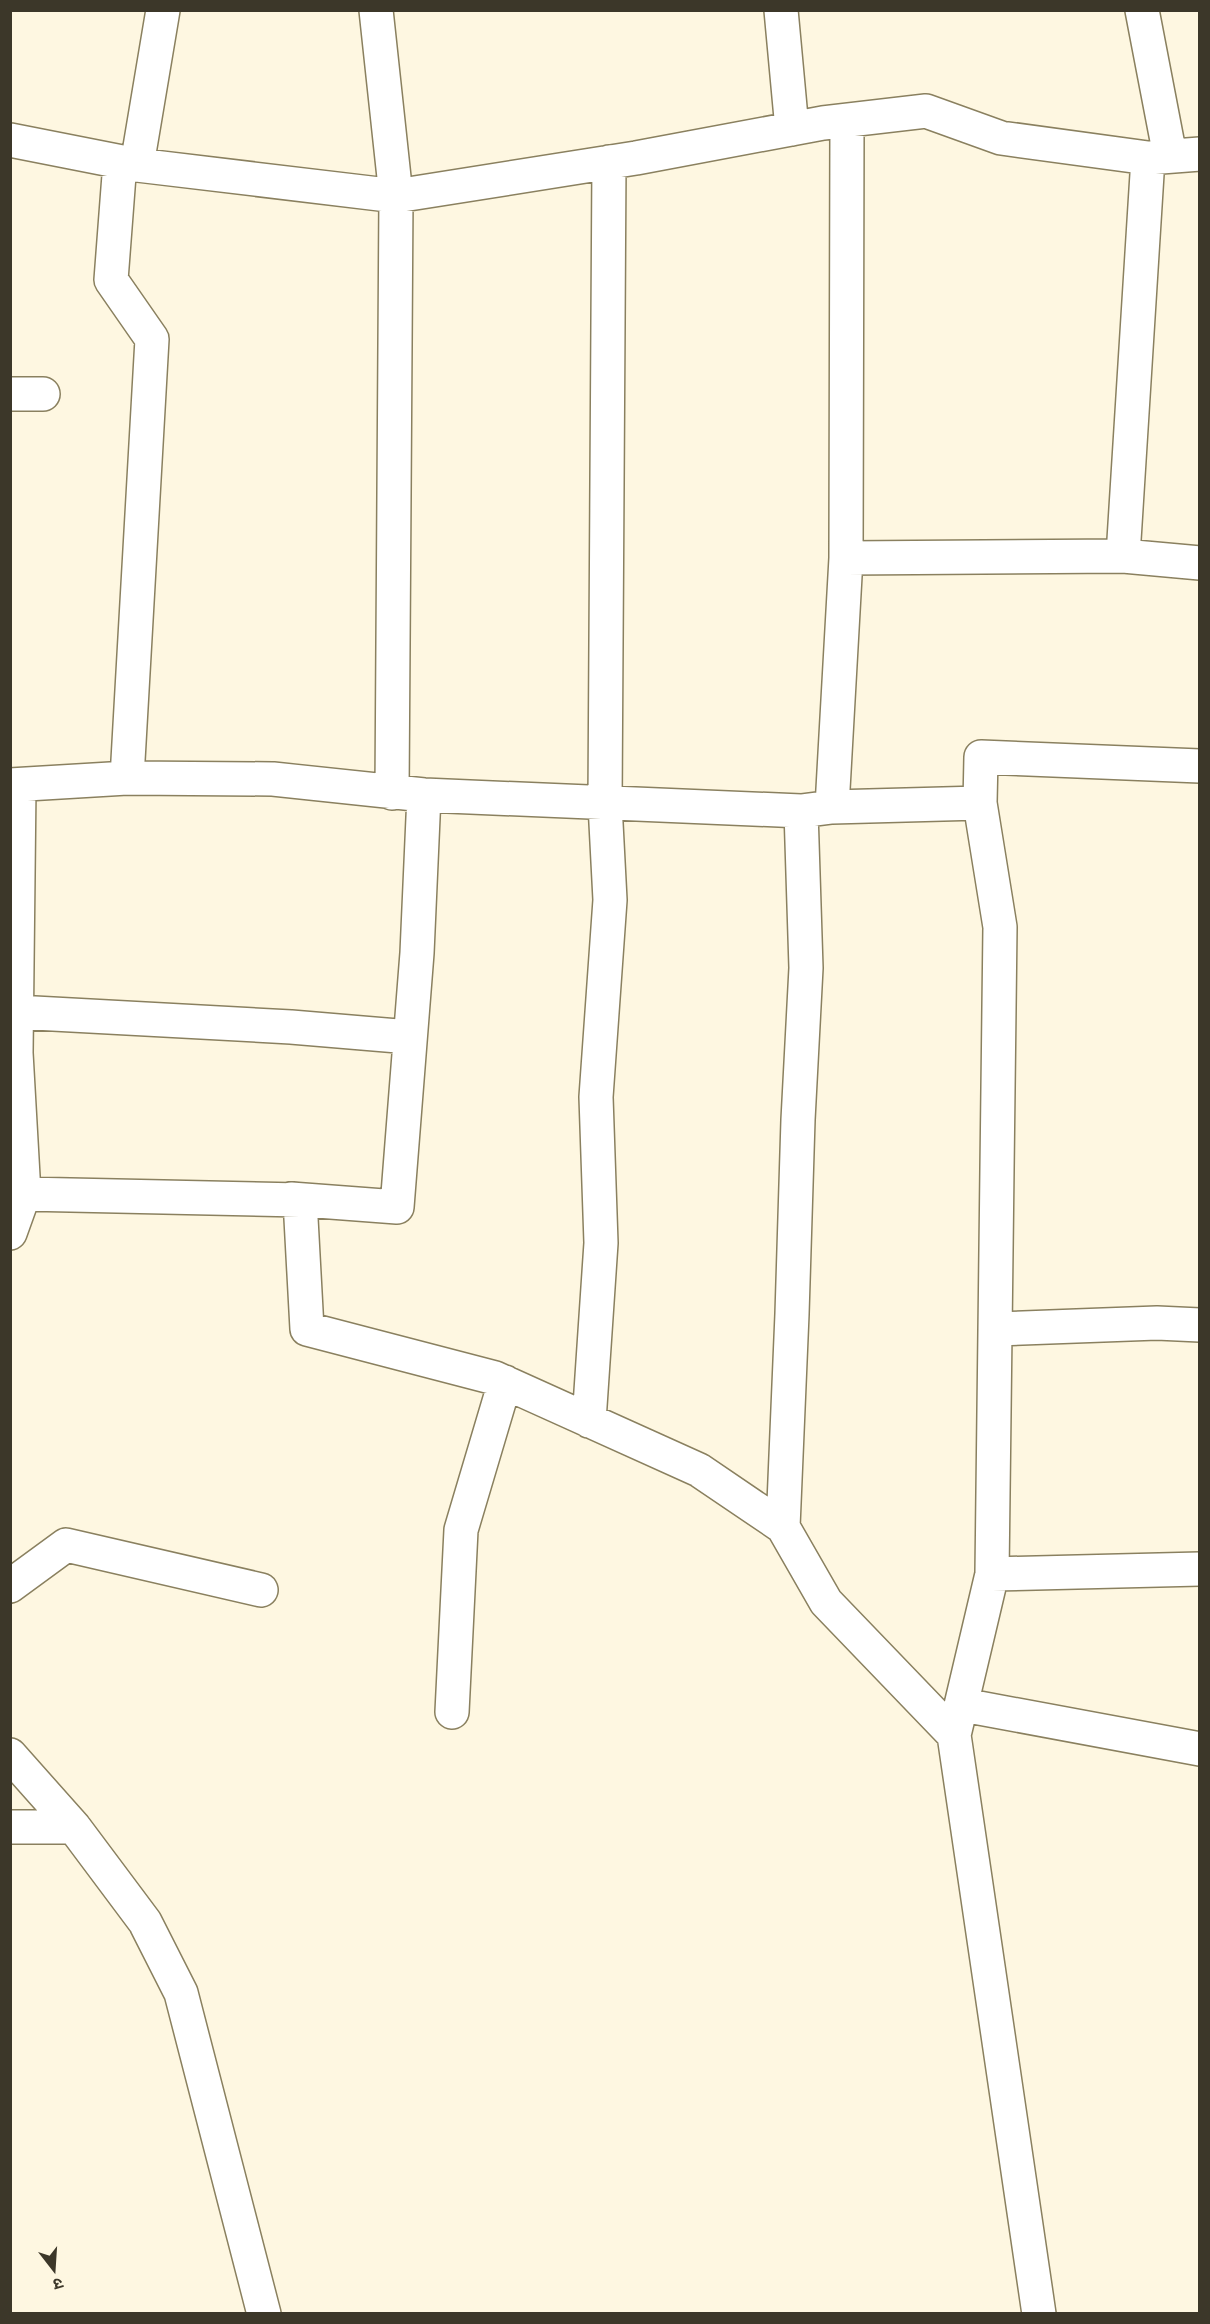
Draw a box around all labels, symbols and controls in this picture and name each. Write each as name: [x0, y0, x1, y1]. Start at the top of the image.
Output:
north arrow: [24, 2240, 84, 2300]
text: उ: [50, 2273, 65, 2295]

